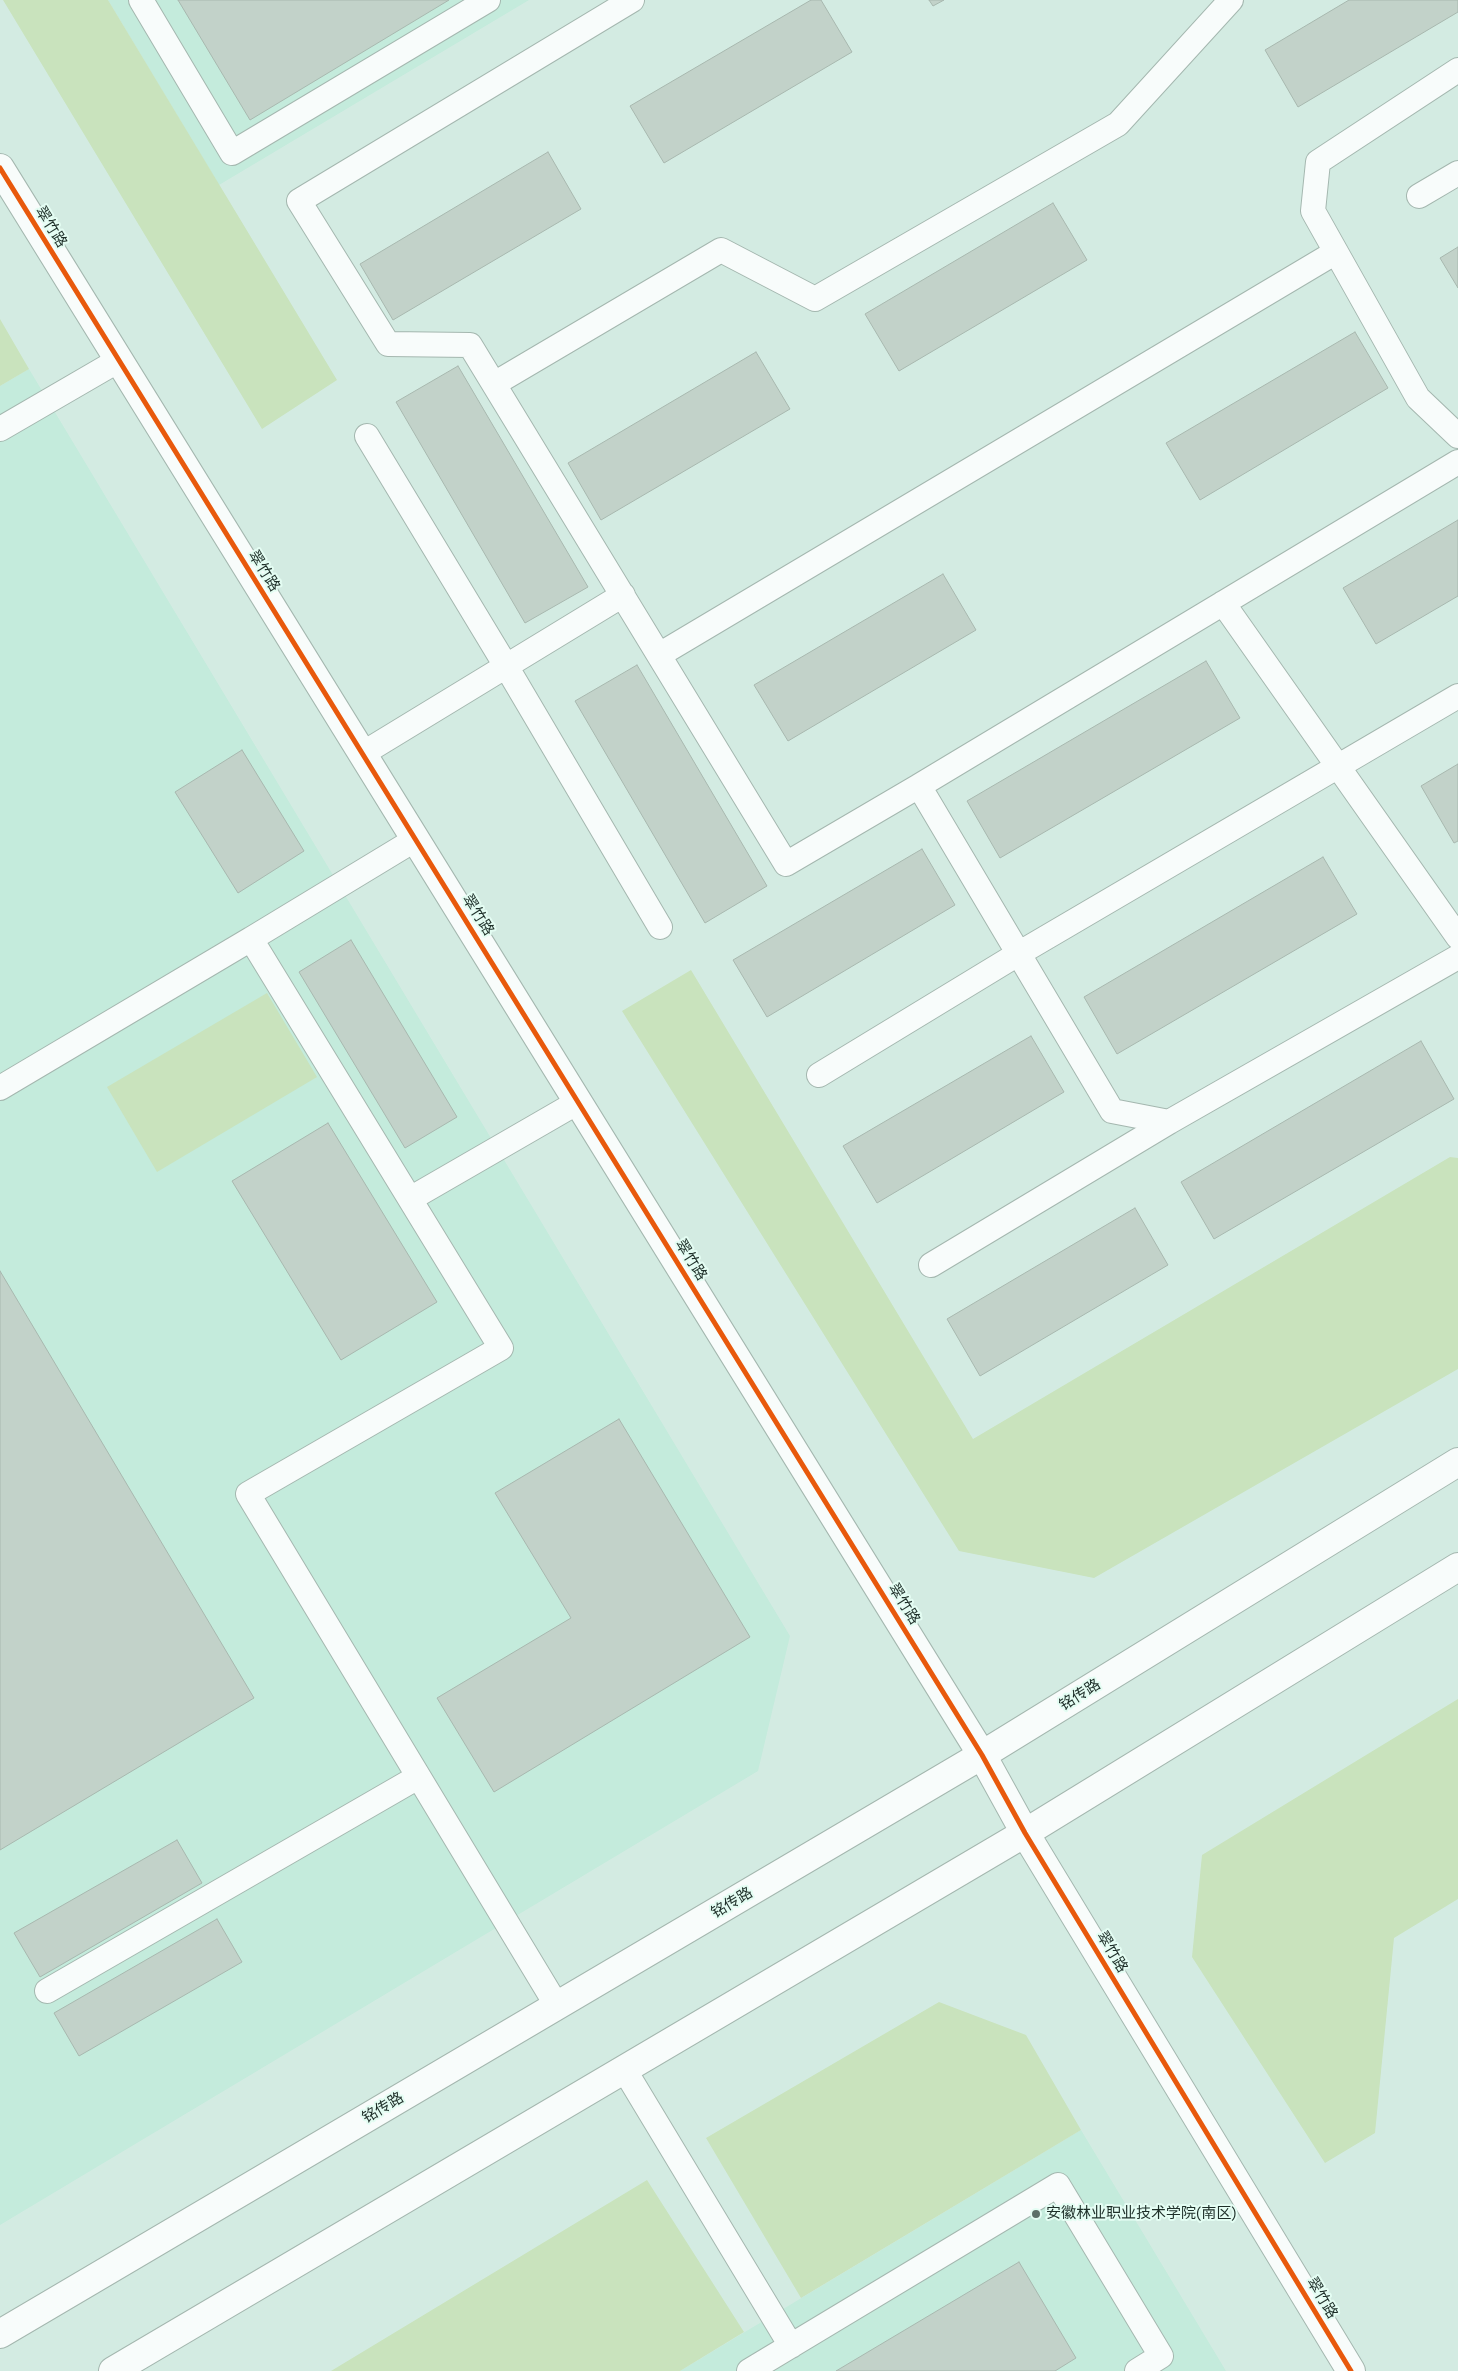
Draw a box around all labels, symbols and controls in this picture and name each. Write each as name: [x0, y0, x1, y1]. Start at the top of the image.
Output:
street label: 翠竹路: [31, 203, 71, 251]
street label: 翠竹路: [244, 547, 284, 595]
street label: 翠竹路: [458, 891, 498, 939]
street label: 翠竹路: [671, 1236, 711, 1284]
street label: 翠竹路: [884, 1580, 924, 1628]
street label: 铭传路: [1056, 1675, 1104, 1715]
street label: 铭传路: [708, 1884, 756, 1922]
street label: 翠竹路: [1093, 1928, 1131, 1976]
street label: 铭传路: [359, 2089, 407, 2127]
place label: 安徽林业职业技术学院(南区): [1046, 2205, 1236, 2223]
marker: 安徽林业职业技术学院(南区): [1030, 2208, 1042, 2220]
street label: 翠竹路: [1303, 2274, 1341, 2322]

